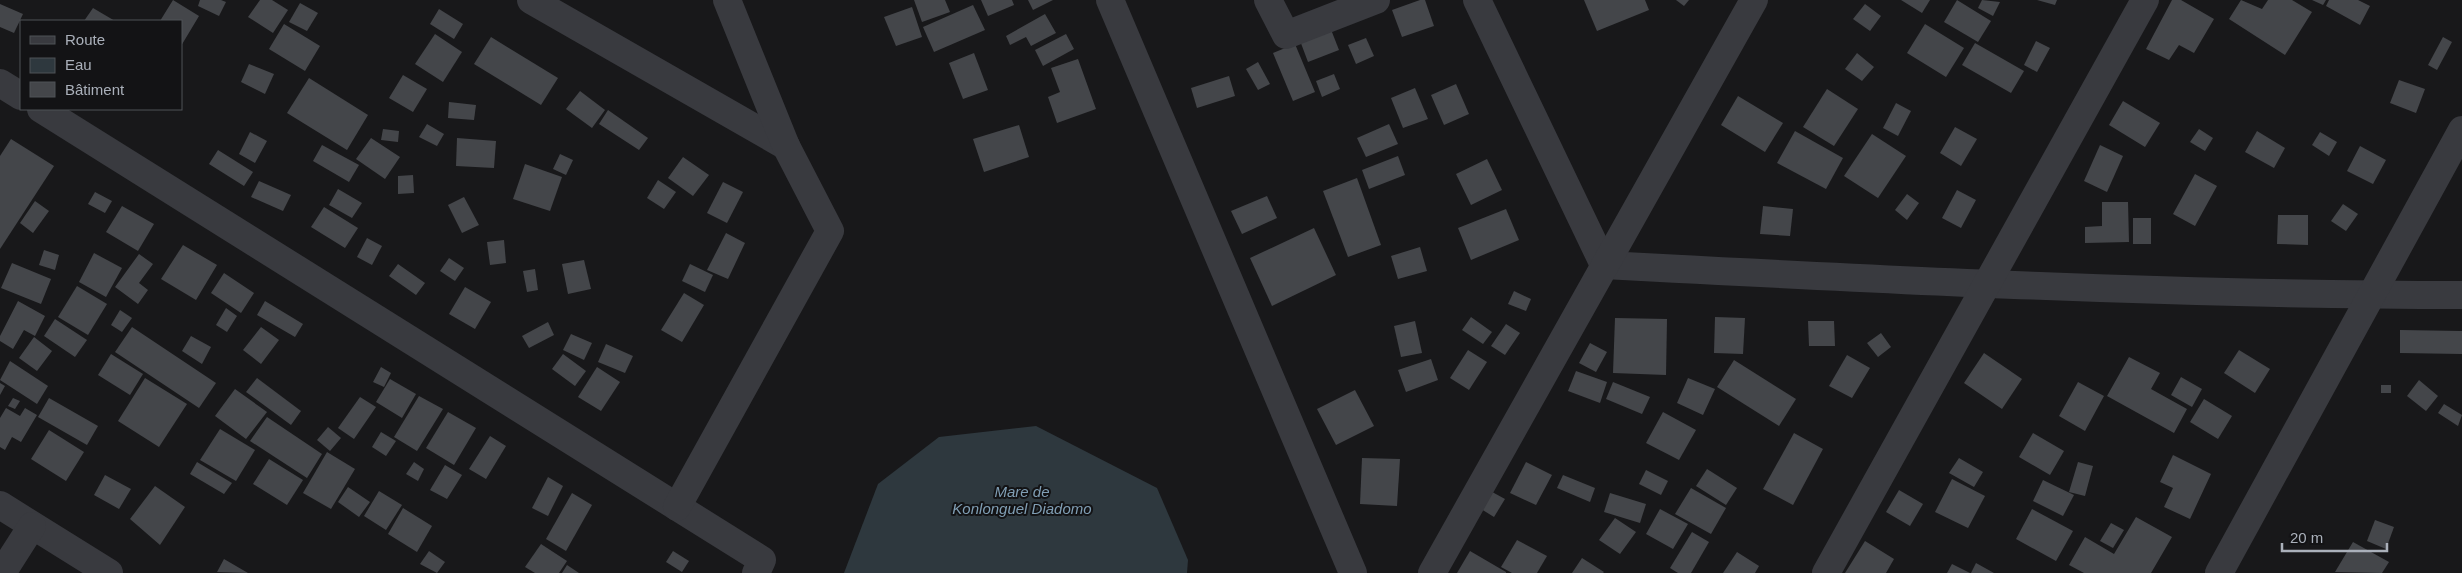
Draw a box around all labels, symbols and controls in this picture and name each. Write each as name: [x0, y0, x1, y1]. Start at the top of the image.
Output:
legend: [20, 20, 182, 110]
text: Route: [65, 31, 105, 48]
text: Eau: [65, 56, 92, 73]
text: Bâtiment: [65, 81, 125, 98]
water label: Mare de Konlonguel Diadomo: [952, 483, 1092, 517]
scale bar: [2282, 520, 2387, 552]
text: 20 m: [2290, 529, 2323, 546]

